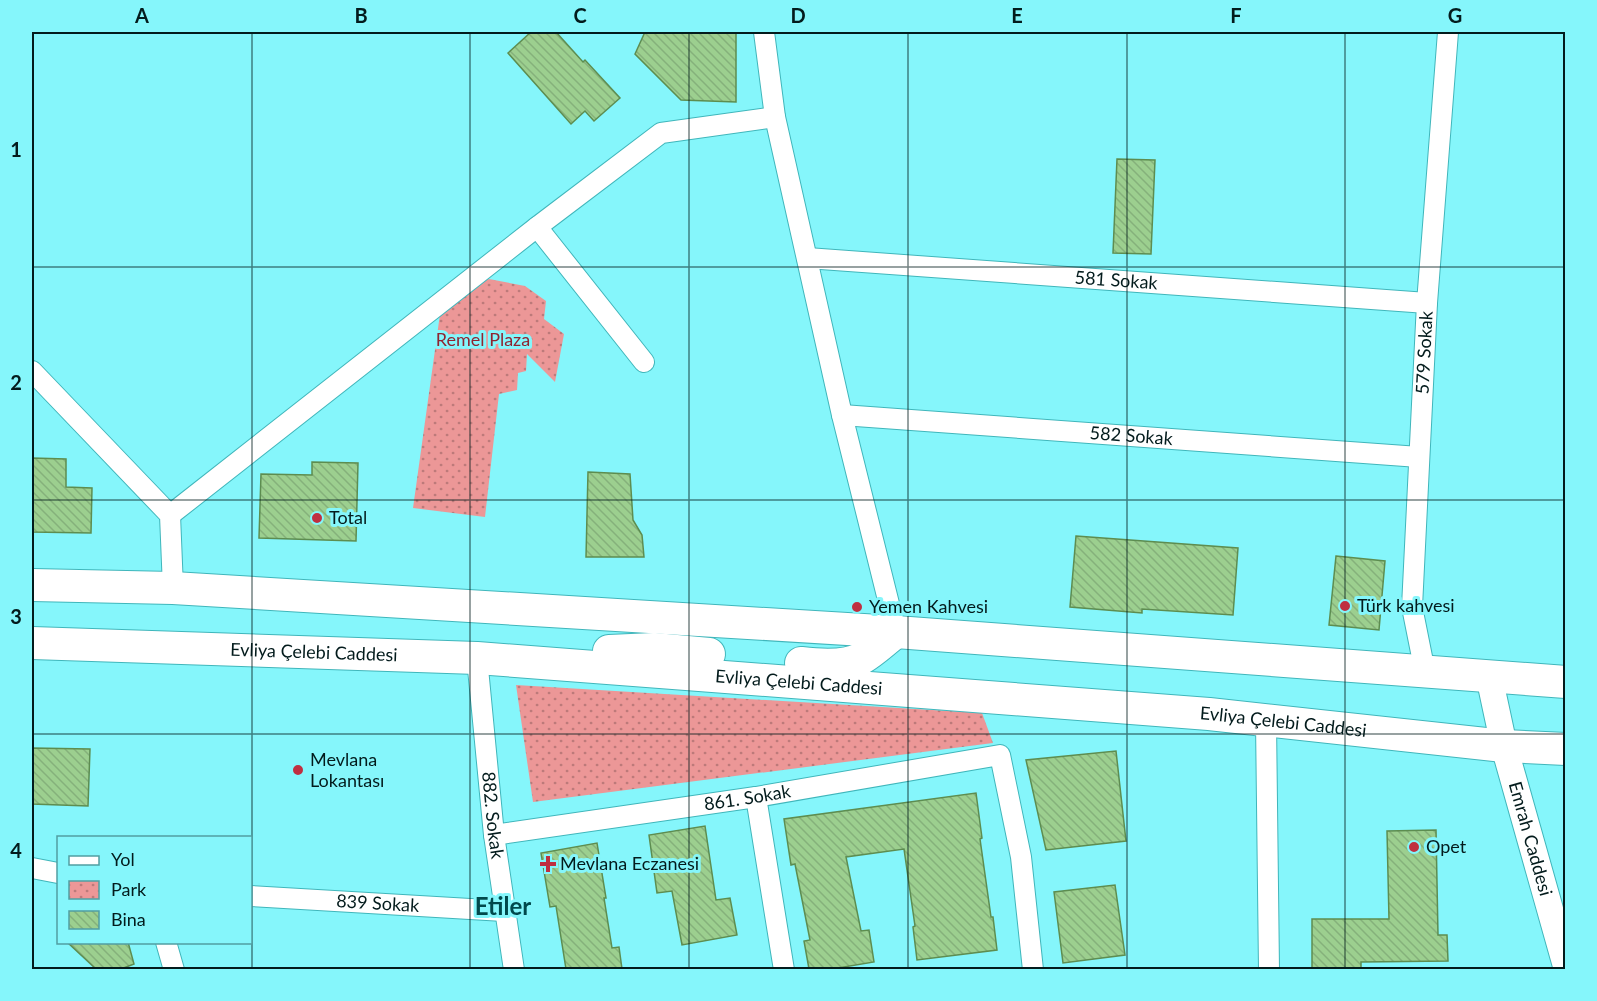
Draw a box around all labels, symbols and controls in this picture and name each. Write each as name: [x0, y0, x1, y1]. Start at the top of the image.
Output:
text: A: [134, 3, 149, 27]
text: B: [354, 3, 368, 27]
text: C: [573, 3, 587, 27]
text: D: [790, 3, 806, 27]
text: E: [1011, 3, 1023, 27]
text: F: [1230, 3, 1242, 27]
text: G: [1448, 3, 1462, 27]
text: 1: [10, 137, 22, 161]
street label: 581 Sokak: [1074, 265, 1159, 293]
street label: 579 Sokak: [1411, 310, 1437, 395]
park label: Remel Plaza: [436, 328, 530, 350]
text: 2: [10, 370, 22, 394]
street label: 582 Sokak: [1089, 421, 1174, 449]
place label: Total: [329, 506, 367, 528]
marker: Total: [310, 511, 324, 525]
place label: Türk kahvesi: [1357, 594, 1455, 616]
place label: Yemen Kahvesi: [869, 595, 988, 617]
marker: Türk kahvesi: [1338, 599, 1352, 613]
marker: Yemen Kahvesi: [850, 600, 864, 614]
text: 3: [10, 604, 22, 628]
street label: Evliya Çelebi Caddesi: [230, 638, 398, 665]
street label: Evliya Çelebi Caddesi: [715, 664, 883, 699]
street label: Evliya Çelebi Caddesi: [1199, 701, 1368, 741]
place label: Mevlana Lokantası: [310, 748, 384, 791]
marker: Mevlana Lokantası: [291, 763, 305, 777]
street label: 882. Sokak: [478, 771, 509, 861]
street label: 861. Sokak: [702, 779, 793, 814]
street label: Emrah Caddesi: [1505, 779, 1558, 898]
place label: Opet: [1426, 835, 1467, 857]
legend: [57, 836, 252, 944]
text: 4: [10, 838, 22, 862]
marker: Opet: [1407, 840, 1421, 854]
text: Yol: [111, 848, 135, 870]
place label: Mevlana Eczanesi: [560, 852, 699, 874]
marker: Mevlana Eczanesi: [541, 857, 555, 871]
text: Park: [111, 878, 147, 900]
street label: 839 Sokak: [336, 889, 421, 916]
district label: Etiler: [475, 891, 531, 920]
text: Bina: [111, 908, 146, 930]

